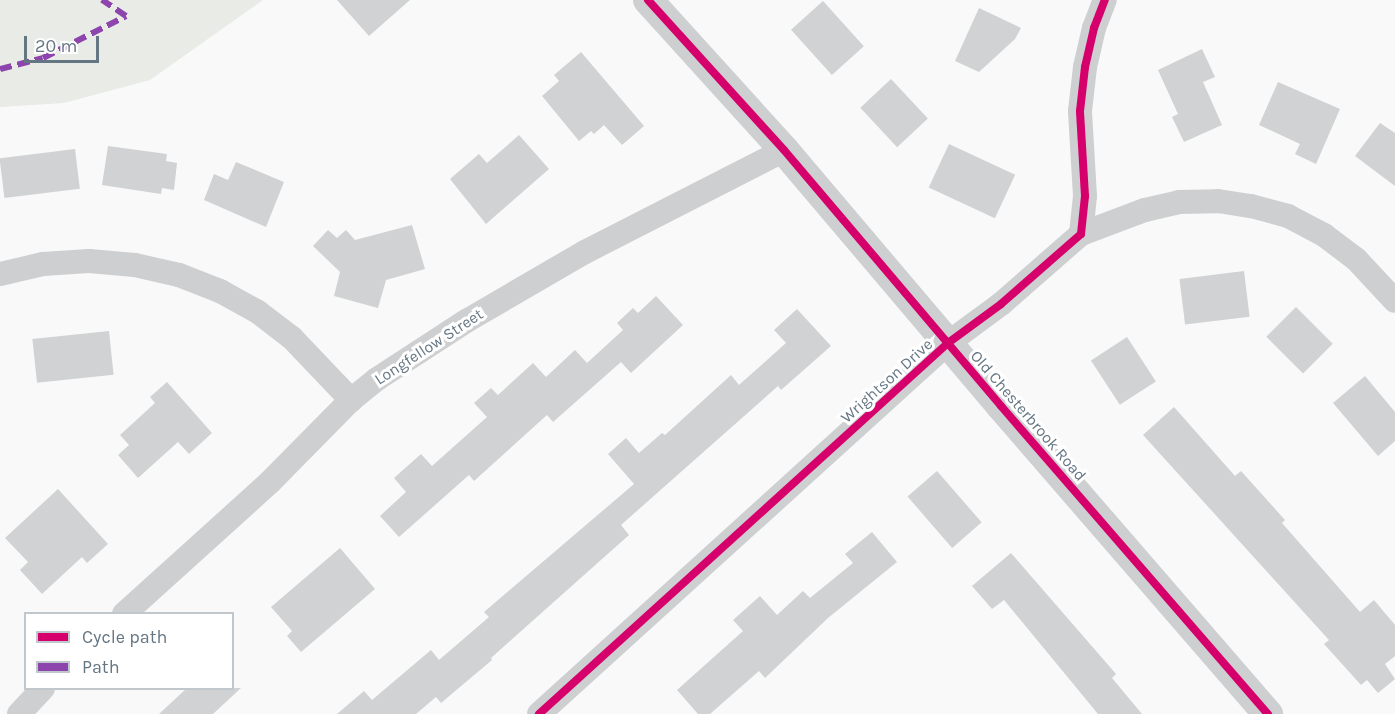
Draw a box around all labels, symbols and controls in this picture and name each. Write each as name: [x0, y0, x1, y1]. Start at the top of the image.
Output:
scale bar: [27, 24, 102, 62]
text: 20 m: [35, 35, 77, 57]
street label: Longfellow Street: [371, 305, 487, 389]
street label: Wrightson Drive: [837, 335, 937, 427]
street label: Old Chesterbrook Road: [966, 347, 1090, 485]
legend: [24, 612, 234, 690]
text: Cycle path: [82, 626, 167, 648]
text: Path: [82, 656, 120, 678]

